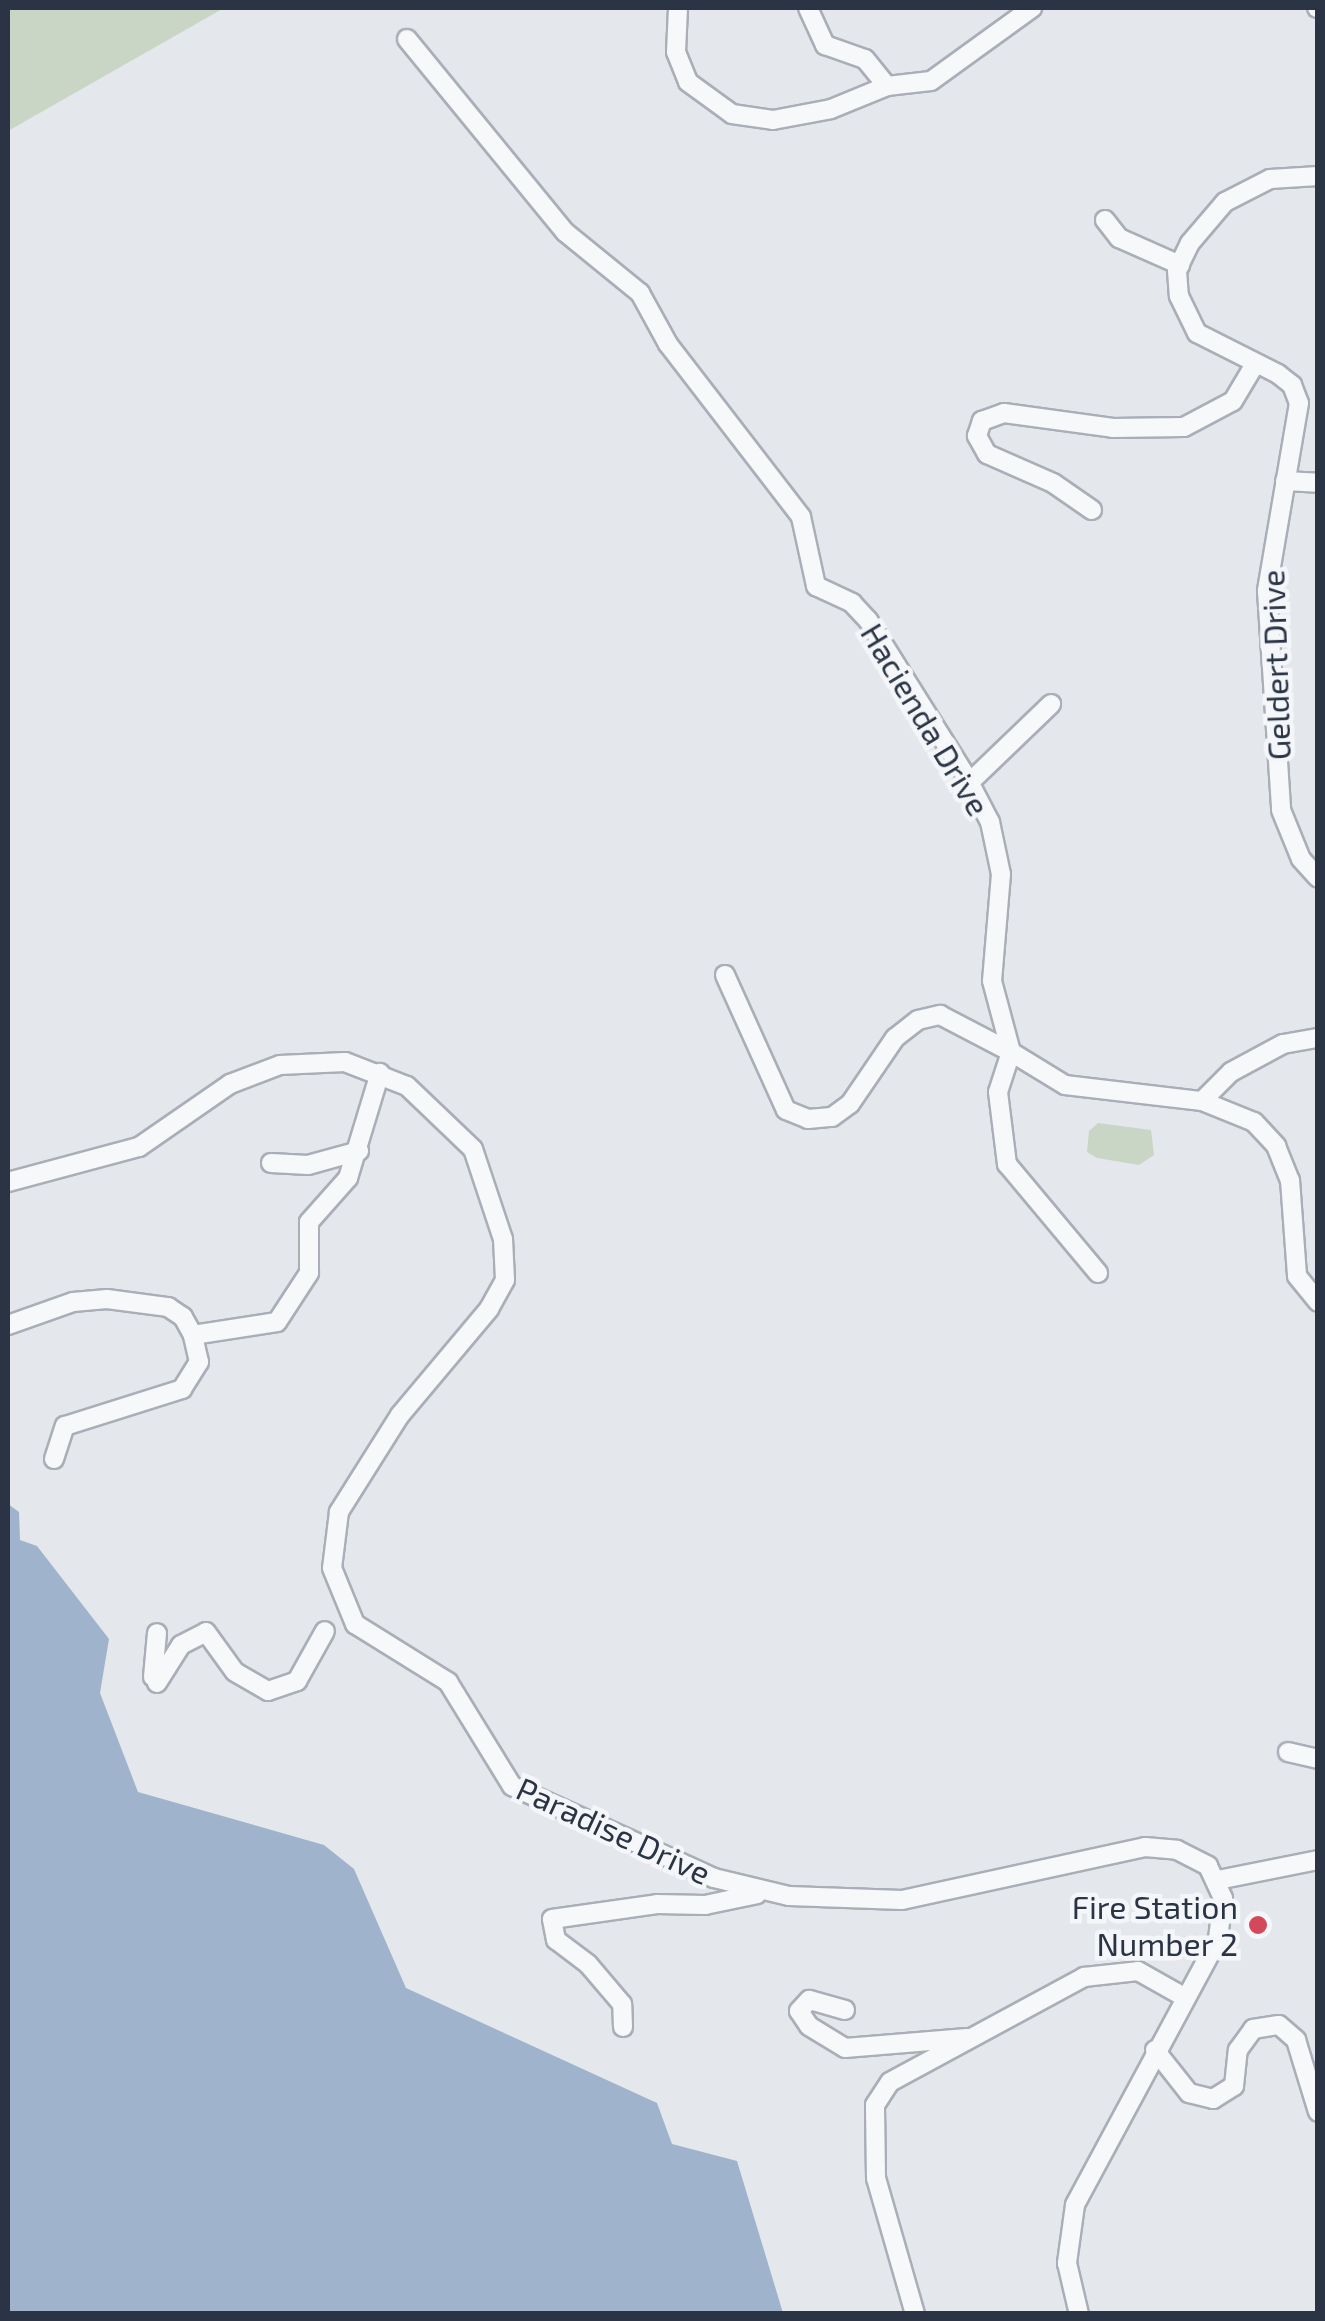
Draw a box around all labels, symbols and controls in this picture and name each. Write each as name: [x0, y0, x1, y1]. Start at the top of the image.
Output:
street label: Geldert Drive: [1252, 569, 1298, 761]
street label: Hacienda Drive: [854, 616, 998, 822]
street label: Paradise Drive: [511, 1768, 717, 1892]
place label: Fire Station Number 2: [1072, 1888, 1238, 1963]
marker: Fire Station Number 2: [1247, 1914, 1269, 1936]

